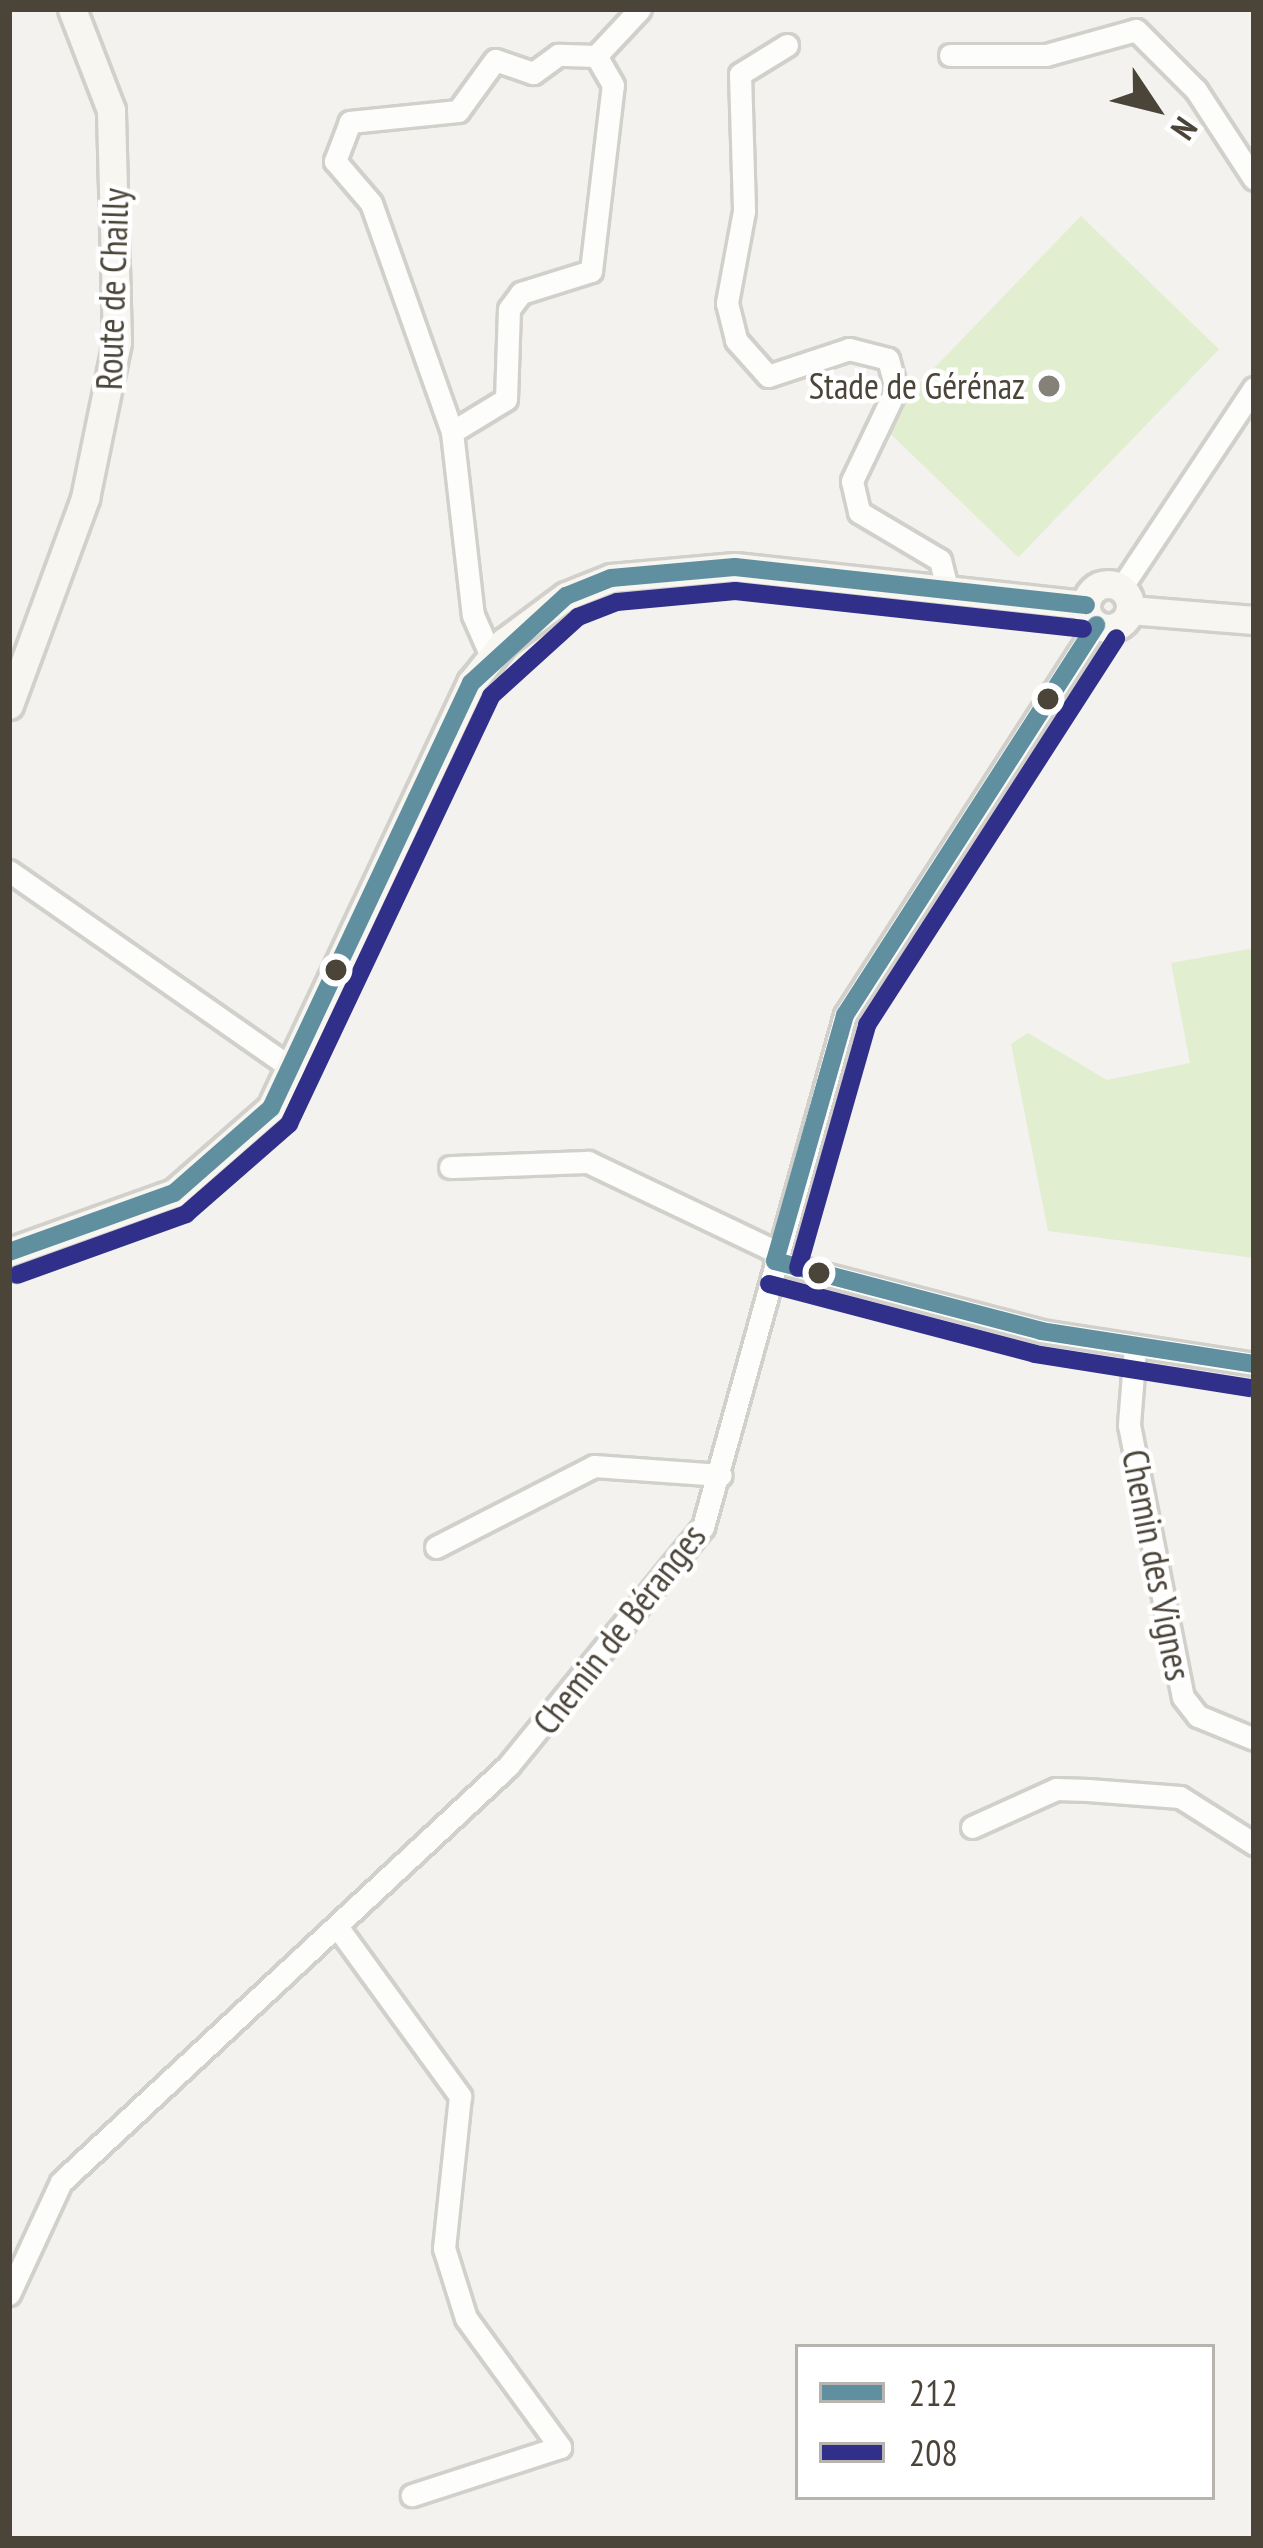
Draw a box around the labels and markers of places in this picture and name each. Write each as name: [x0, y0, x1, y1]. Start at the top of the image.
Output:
place label: Stade de Gérénaz: [809, 364, 1025, 408]
marker: Stade de Gérénaz: [1036, 373, 1062, 399]
unlabelled marker: [1037, 688, 1059, 710]
unlabelled marker: [325, 959, 347, 981]
unlabelled marker: [808, 1262, 830, 1284]

